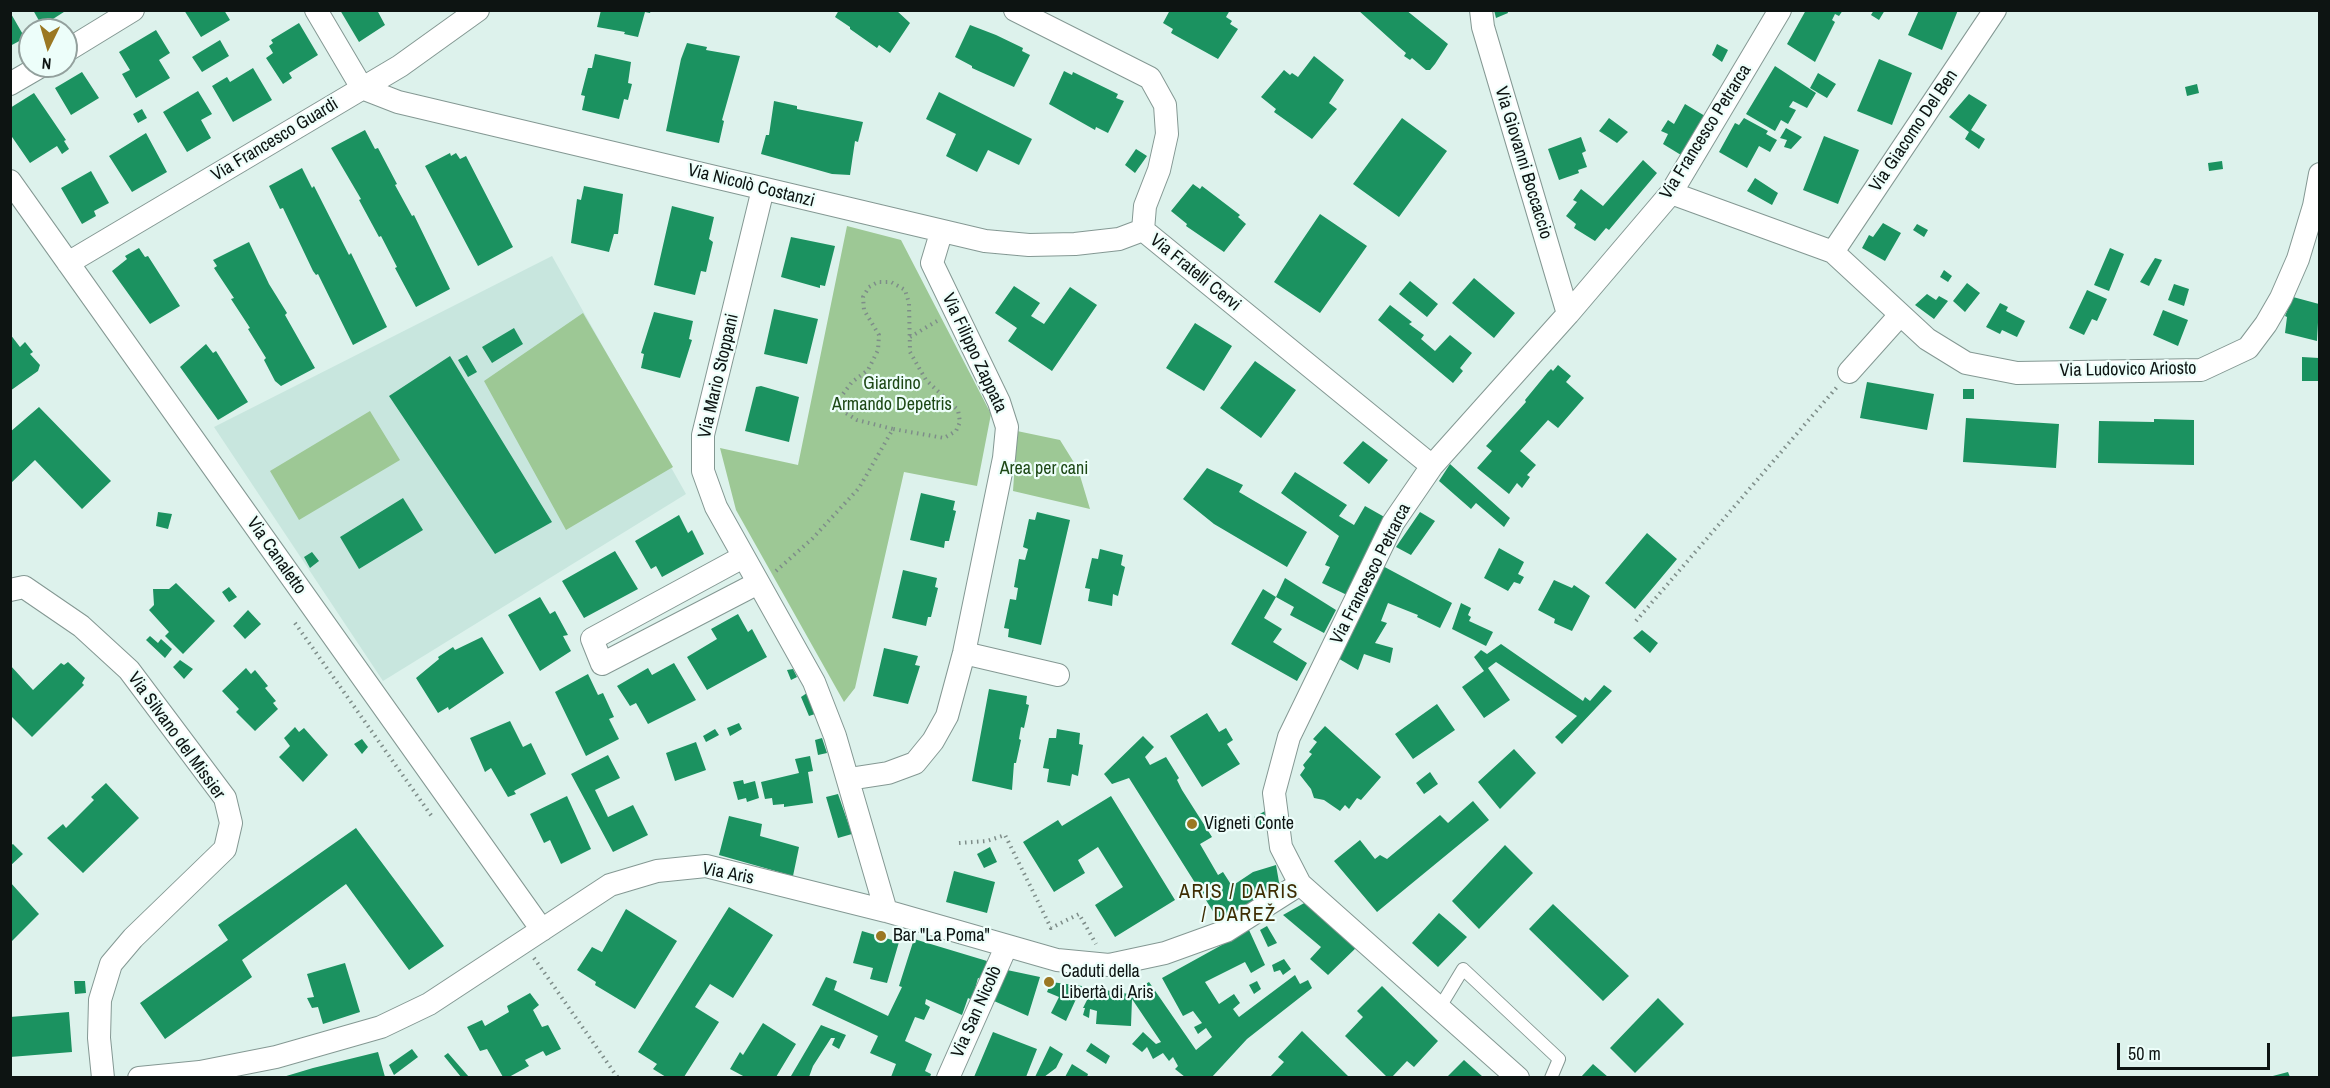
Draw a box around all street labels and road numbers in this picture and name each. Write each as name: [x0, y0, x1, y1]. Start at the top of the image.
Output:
street label: Via Francesco Petrarca: [1656, 61, 1756, 203]
street label: Via Giacomo Del Ben: [1865, 66, 1963, 196]
street label: Via Giovanni Boccaccio: [1490, 84, 1556, 242]
street label: Via Francesco Guardi: [208, 94, 342, 186]
street label: Via Nicolò Costanzi: [685, 160, 817, 212]
street label: Via Fratelli Cervi: [1145, 230, 1245, 316]
street label: Via Filippo Zappata: [937, 290, 1011, 416]
street label: Via Mario Stoppani: [694, 312, 744, 440]
street label: Via Ludovico Ariosto: [2059, 358, 2197, 382]
street label: Via Francesco Petrarca: [1326, 500, 1416, 648]
street label: Via Canaletto: [242, 513, 310, 599]
street label: Via Silvano del Missier: [123, 668, 229, 804]
street label: Via Aris: [700, 858, 756, 890]
street label: Via San Nicolò: [947, 963, 1007, 1061]

